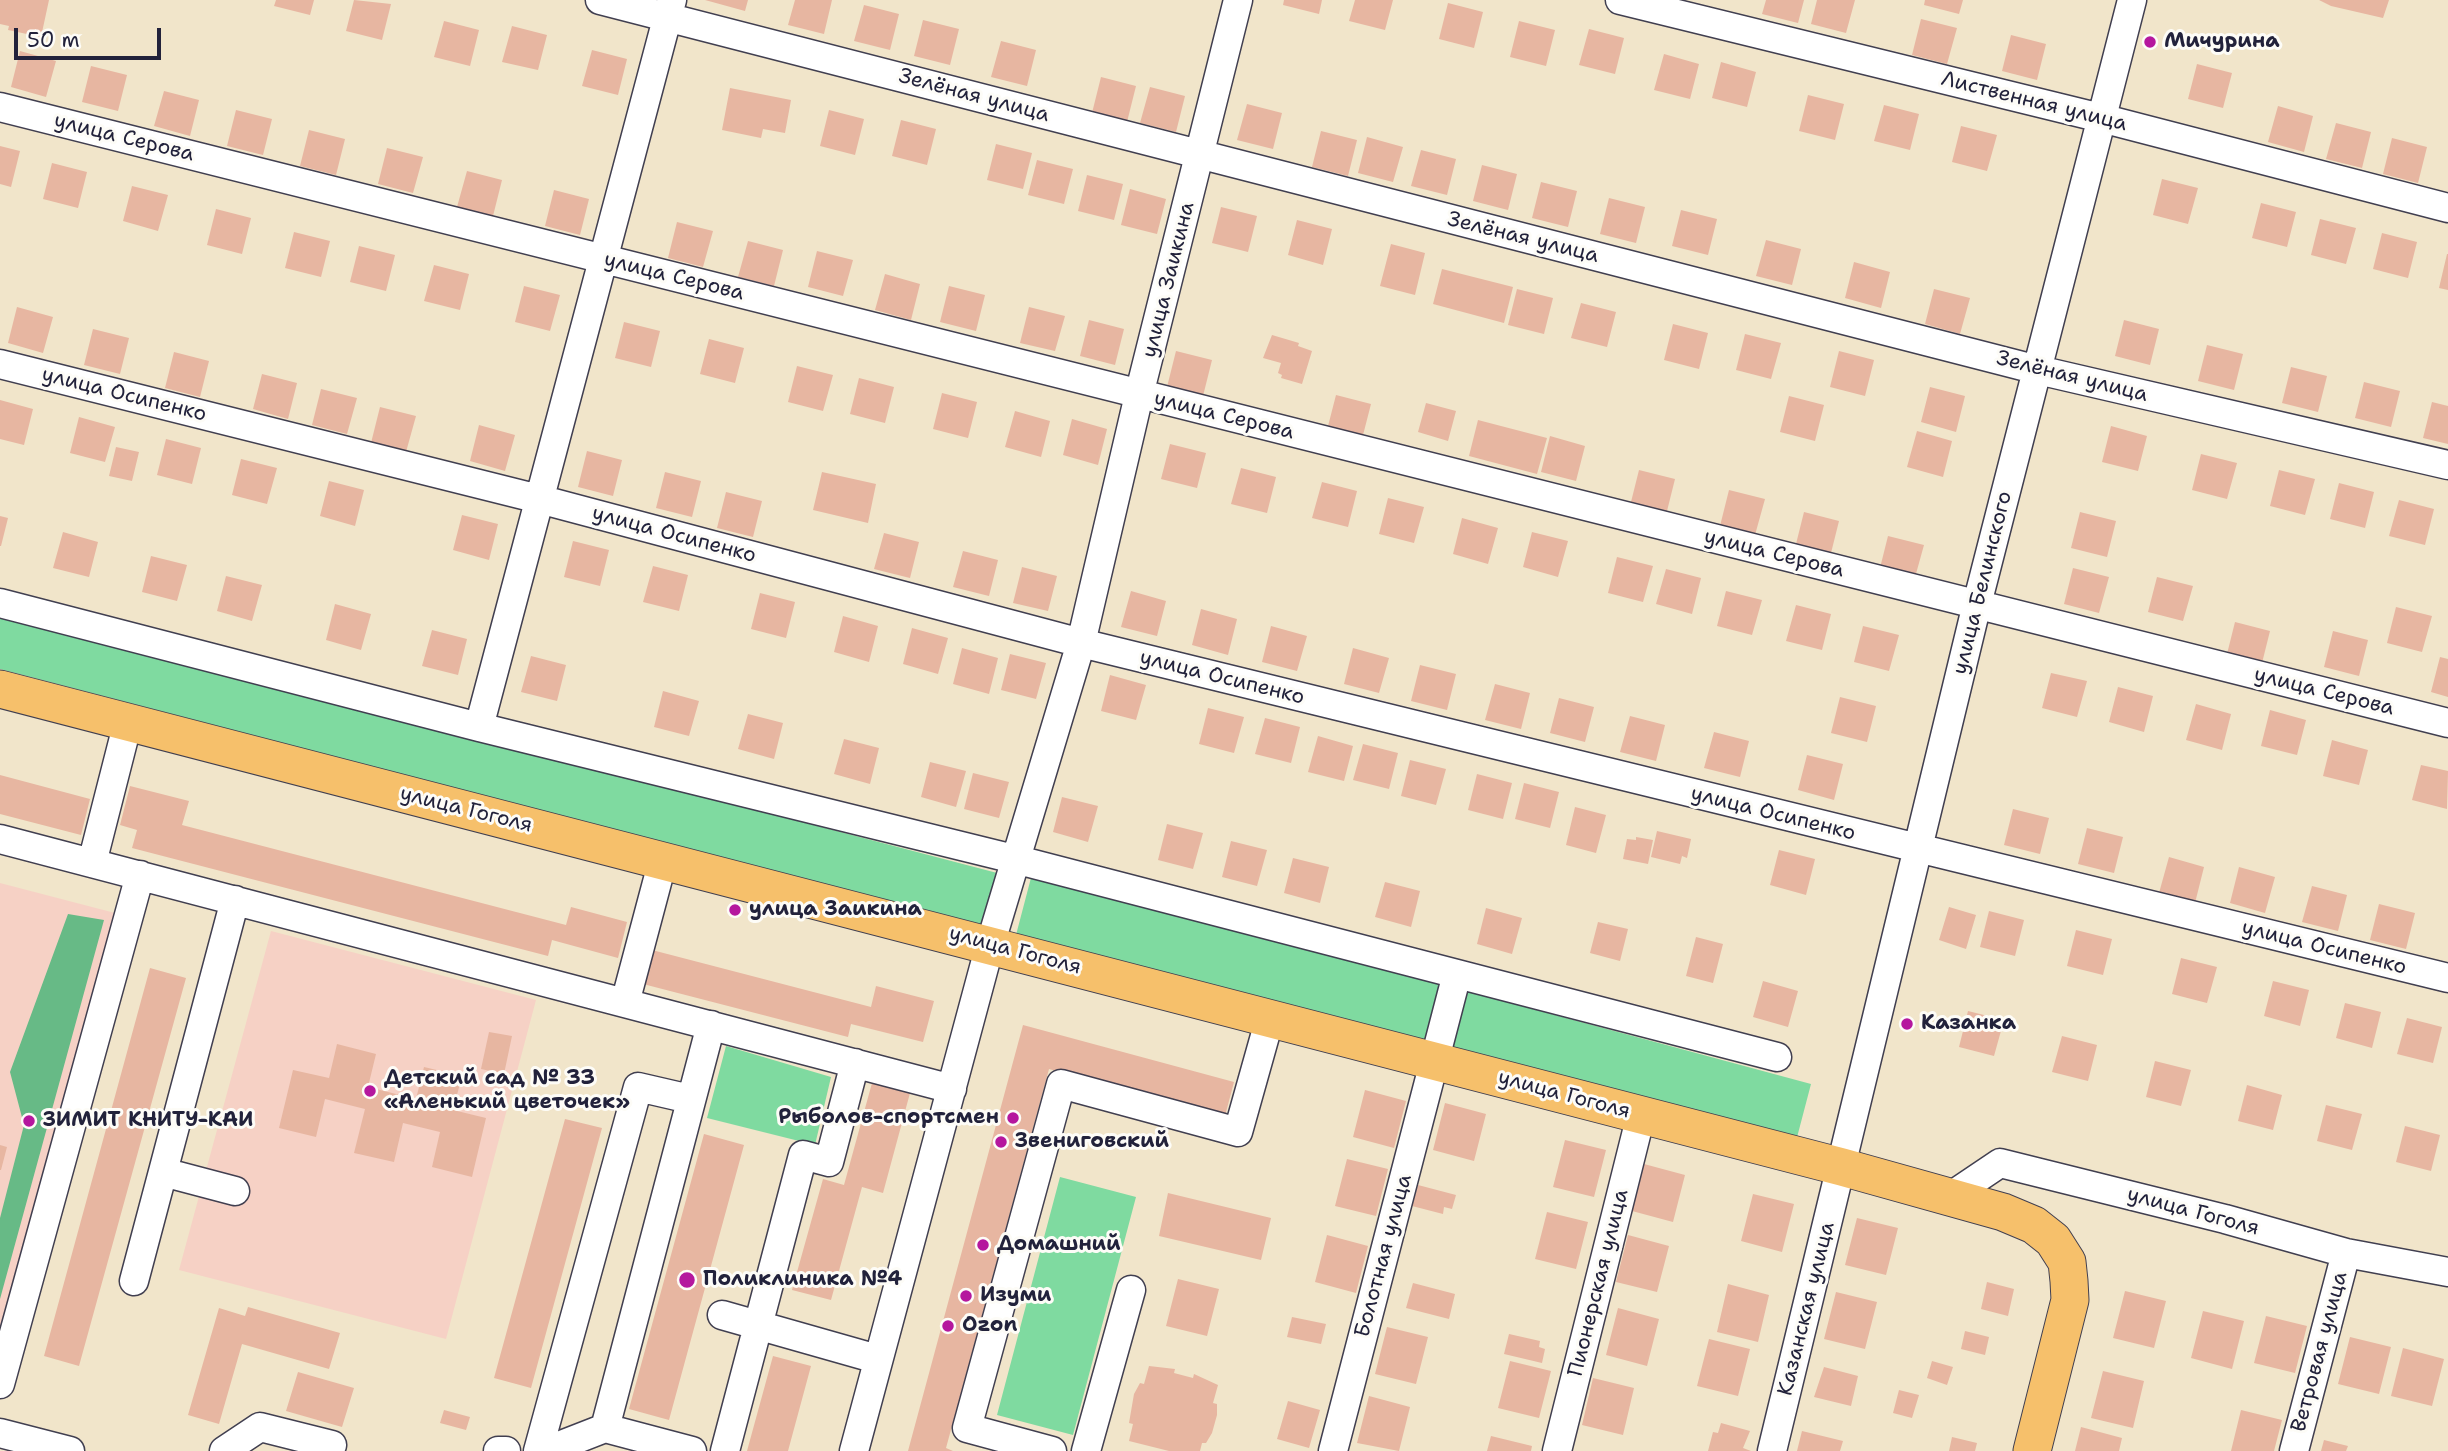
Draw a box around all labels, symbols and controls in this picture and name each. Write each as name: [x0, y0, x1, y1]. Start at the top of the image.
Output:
scale bar: [18, 14, 164, 58]
text: 50 m: [27, 26, 80, 54]
place label: Мичурина: [2164, 29, 2280, 55]
marker: Мичурина: [2142, 34, 2158, 50]
street label: Зелёная улица: [896, 64, 1052, 128]
street label: Лиственная улица: [1939, 67, 2129, 137]
street label: улица Серова: [51, 108, 197, 168]
street label: улица Заикина: [1137, 199, 1201, 361]
street label: Зелёная улица: [1445, 207, 1601, 269]
street label: улица Серова: [601, 247, 747, 307]
street label: Зелёная улица: [1994, 346, 2150, 408]
street label: улица Осипенко: [39, 362, 209, 428]
street label: улица Серова: [1151, 386, 1297, 446]
street label: улица Белинского: [1948, 489, 2018, 677]
street label: улица Осипенко: [589, 501, 759, 569]
street label: улица Серова: [1701, 524, 1847, 584]
street label: улица Осипенко: [1137, 645, 1307, 711]
street label: улица Серова: [2251, 662, 2397, 722]
street label: улица Гоголя: [397, 781, 535, 839]
street label: улица Осипенко: [1688, 781, 1858, 847]
place label: улица Заикина: [749, 897, 922, 923]
marker: улица Заикина: [727, 902, 743, 918]
street label: улица Осипенко: [2239, 915, 2409, 981]
street label: улица Гоголя: [946, 921, 1084, 981]
place label: Казанка: [1921, 1011, 2016, 1037]
marker: Казанка: [1899, 1016, 1915, 1032]
street label: улица Гоголя: [1495, 1065, 1633, 1125]
place label: Детский сад № 33 «Аленький цветочек»: [384, 1066, 630, 1116]
marker: Детский сад № 33 «Аленький цветочек»: [362, 1083, 378, 1099]
place label: Рыболов-спортсмен: [778, 1105, 999, 1131]
place label: ЗИМИТ КНИТУ-КАИ: [43, 1108, 253, 1134]
marker: Рыболов-спортсмен: [1005, 1110, 1021, 1126]
marker: ЗИМИТ КНИТУ-КАИ: [21, 1113, 37, 1129]
place label: Звениговский: [1015, 1129, 1169, 1155]
marker: Звениговский: [993, 1134, 1009, 1150]
street label: Болотная улица: [1350, 1172, 1418, 1340]
street label: улица Гоголя: [2124, 1182, 2262, 1242]
street label: Пионерская улица: [1564, 1187, 1634, 1379]
street label: Казанская улица: [1773, 1220, 1841, 1398]
place label: Домашний: [997, 1232, 1121, 1258]
marker: Домашний: [975, 1237, 991, 1253]
place label: Поликлиника №4: [703, 1267, 902, 1293]
street label: Ветровая улица: [2286, 1269, 2354, 1435]
marker: Поликлиника №4: [677, 1270, 697, 1290]
place label: Изуми: [980, 1283, 1051, 1309]
marker: Изуми: [958, 1288, 974, 1304]
place label: Ozon: [962, 1313, 1017, 1339]
marker: Ozon: [940, 1318, 956, 1334]

